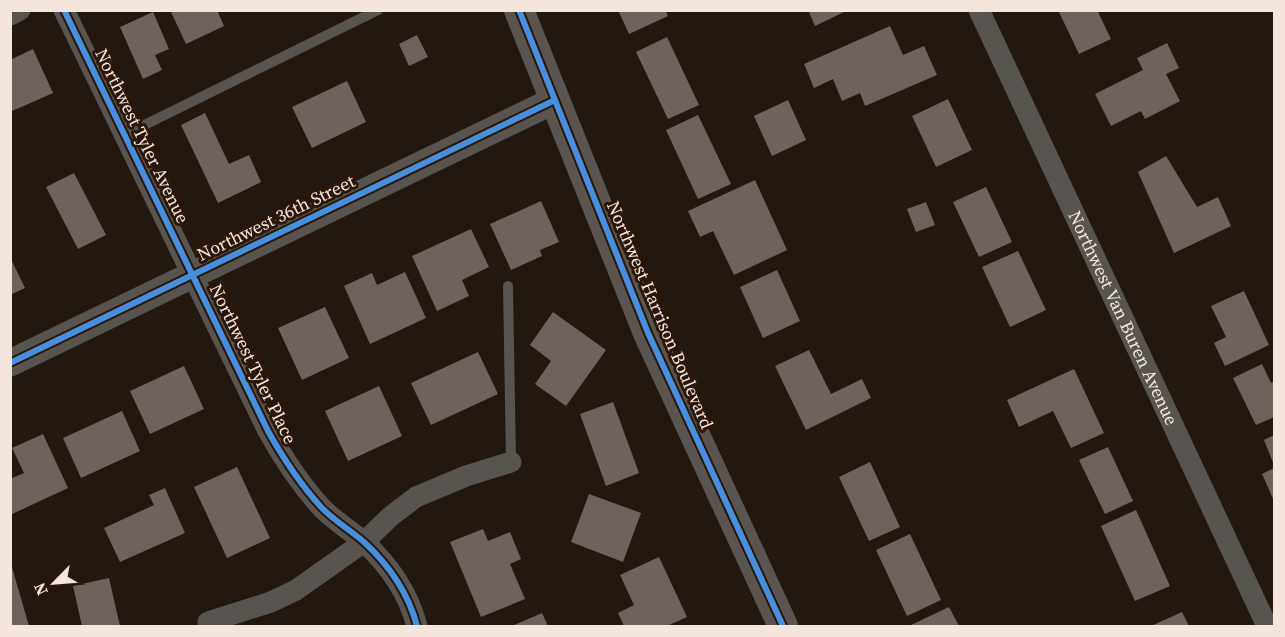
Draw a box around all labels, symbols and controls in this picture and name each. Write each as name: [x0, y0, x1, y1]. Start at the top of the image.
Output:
street label: Northwest Tyler Avenue: [89, 44, 196, 227]
street label: Northwest 36th Street: [193, 168, 359, 267]
street label: Northwest Harrison Boulevard: [601, 197, 720, 432]
street label: Northwest Van Buren Avenue: [1063, 206, 1184, 429]
street label: Northwest Tyler Place: [204, 280, 303, 448]
north arrow: [24, 553, 84, 613]
text: N: [28, 579, 53, 599]

